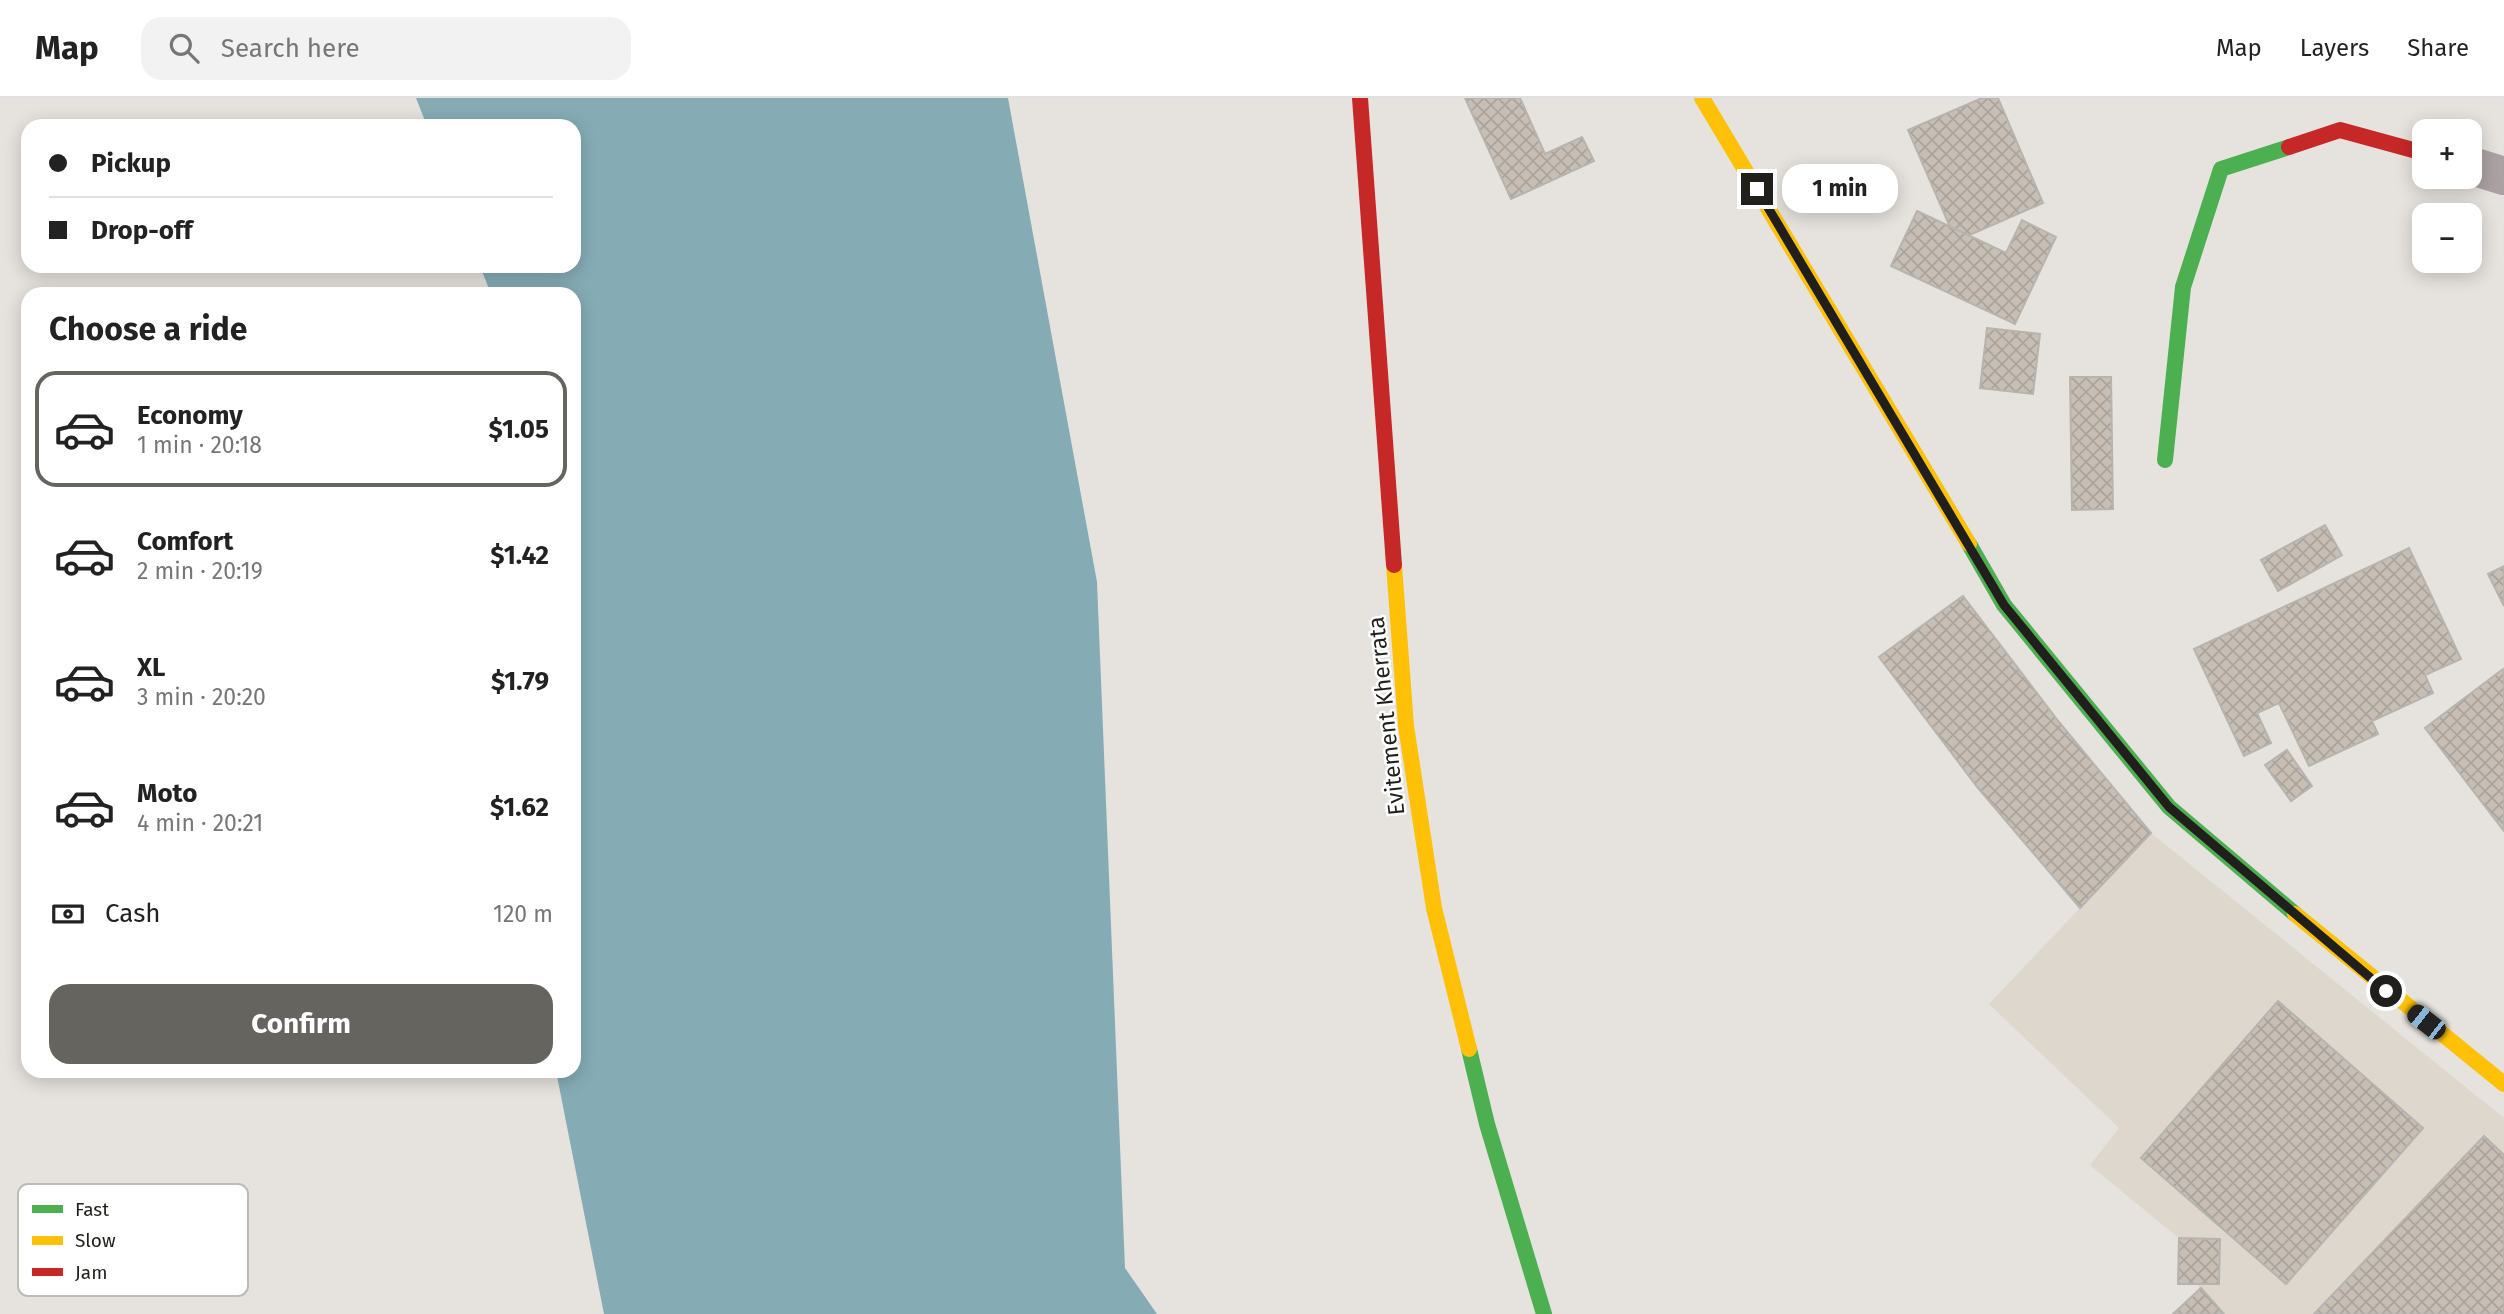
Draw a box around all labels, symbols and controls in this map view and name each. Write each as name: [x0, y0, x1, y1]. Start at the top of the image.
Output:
search box: [141, 17, 631, 80]
text: Map: [35, 28, 99, 68]
icon: search: [165, 29, 203, 67]
text: Search here: [221, 33, 360, 64]
text: Map: [2216, 34, 2262, 62]
text: Layers: [2300, 34, 2369, 62]
text: Share: [2407, 34, 2469, 62]
map controls: [2412, 119, 2482, 273]
button: +: [2412, 119, 2482, 189]
text: Pickup: [91, 148, 171, 179]
callout: 1 min: [1782, 164, 1897, 214]
route end: [1741, 173, 1773, 205]
text: 1 min: [1812, 174, 1868, 202]
button: −: [2412, 203, 2482, 273]
text: Drop-off: [91, 215, 193, 246]
text: Choose a ride: [49, 310, 247, 348]
icon: car: [53, 398, 116, 461]
text: Economy: [137, 400, 243, 431]
text: $1.05: [489, 414, 549, 445]
text: 1 min · 20:18: [137, 431, 262, 459]
icon: car: [53, 524, 116, 587]
text: Comfort: [137, 526, 233, 557]
text: $1.42: [490, 540, 549, 571]
text: 2 min · 20:19: [137, 557, 263, 585]
street label: Evitement Kherrata: [1362, 615, 1410, 817]
icon: car: [53, 650, 116, 713]
text: XL: [137, 652, 165, 683]
text: $1.79: [491, 666, 549, 697]
text: 3 min · 20:20: [137, 683, 266, 711]
icon: car: [53, 776, 116, 839]
text: Moto: [137, 778, 197, 809]
text: $1.62: [490, 792, 549, 823]
text: 4 min · 20:21: [137, 809, 263, 837]
icon: cash: [49, 895, 87, 933]
text: Cash: [105, 898, 161, 929]
text: 120 m: [493, 900, 553, 928]
route start: [2370, 975, 2402, 1007]
button: Confirm: [49, 984, 553, 1064]
car: [2403, 1001, 2450, 1043]
legend: [18, 1184, 248, 1296]
text: Fast: [75, 1198, 109, 1221]
text: Slow: [75, 1229, 116, 1252]
text: Jam: [75, 1261, 107, 1284]

